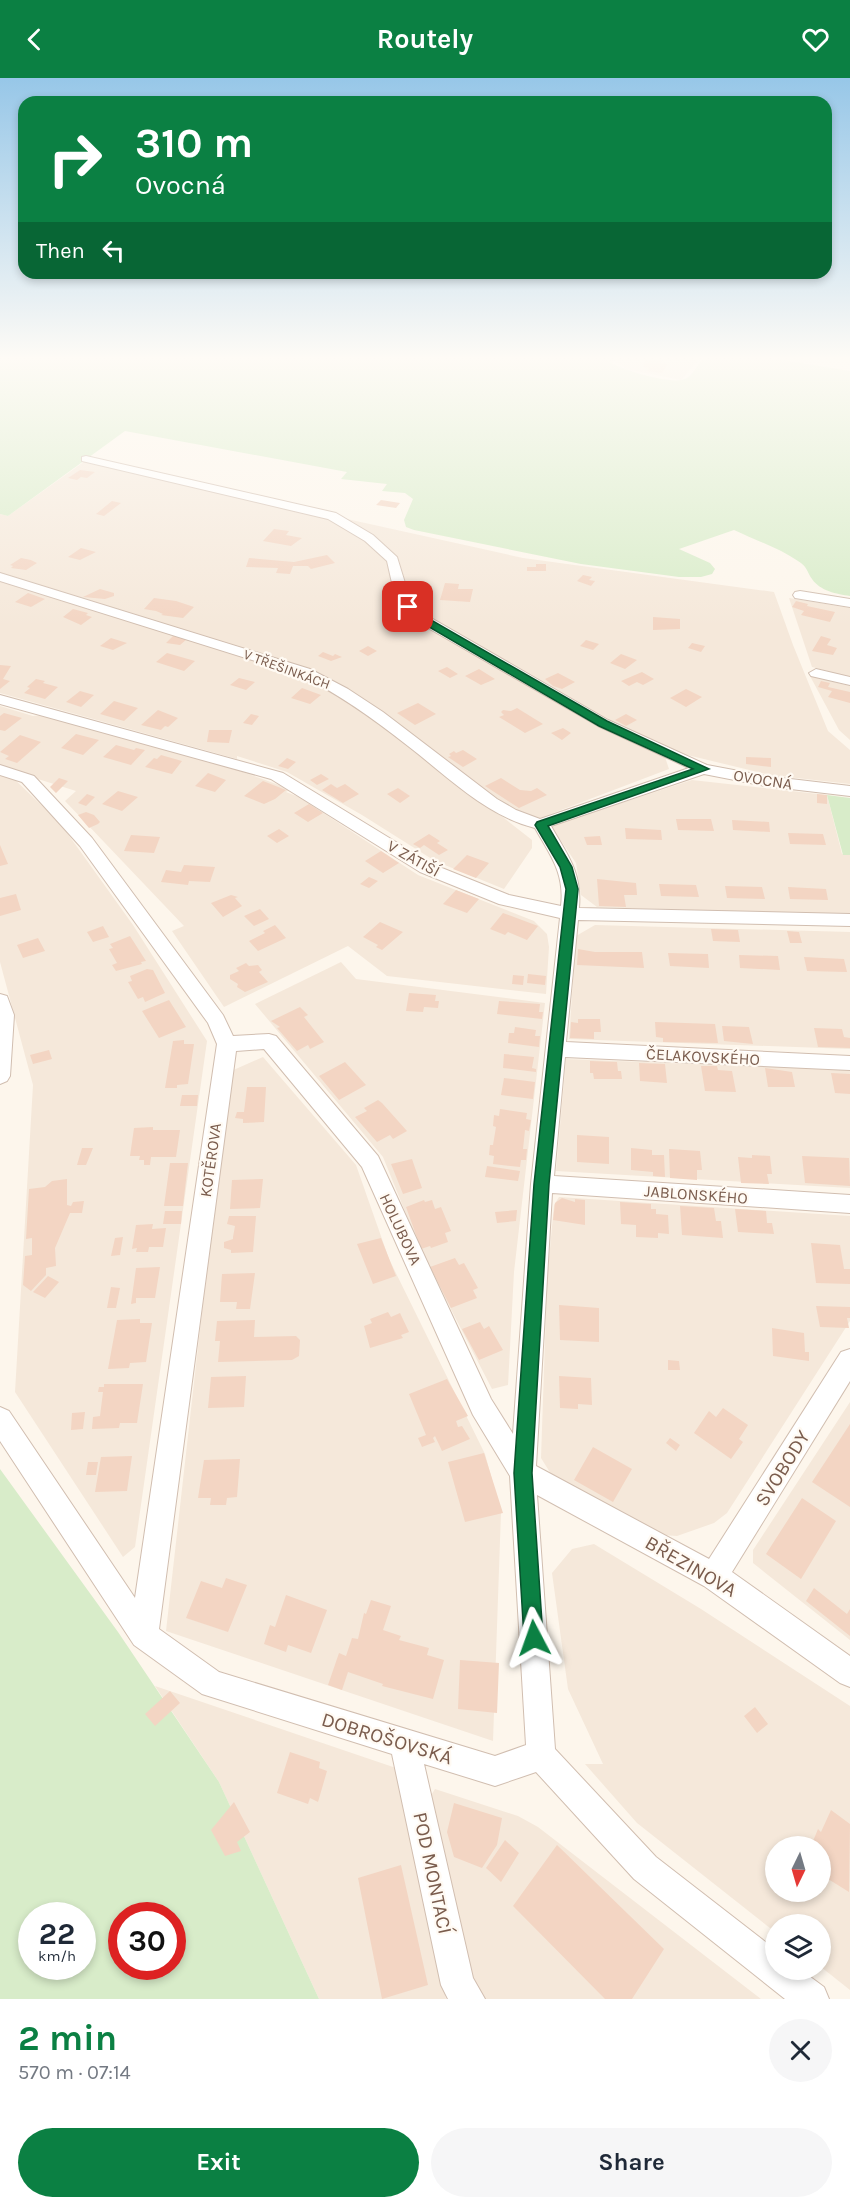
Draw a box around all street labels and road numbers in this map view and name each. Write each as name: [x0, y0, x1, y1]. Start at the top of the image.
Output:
street label: V TŘEŠINKÁCH: [241, 645, 333, 693]
street label: OVOCNÁ: [732, 765, 794, 794]
street label: V ZÁTIŠÍ: [384, 836, 444, 881]
street label: ČELAKOVSKÉHO: [646, 1044, 760, 1069]
street label: KOTĚROVA: [196, 1122, 225, 1198]
street label: JABLONSKÉHO: [644, 1181, 748, 1208]
street label: HOLUBOVA: [376, 1190, 425, 1268]
street label: SVOBODY: [750, 1426, 815, 1510]
street label: BŘEZINOVA: [641, 1530, 741, 1602]
street label: DOBROŠOVSKÁ: [319, 1707, 455, 1769]
street label: POD MONTACÍ: [408, 1810, 458, 1937]

